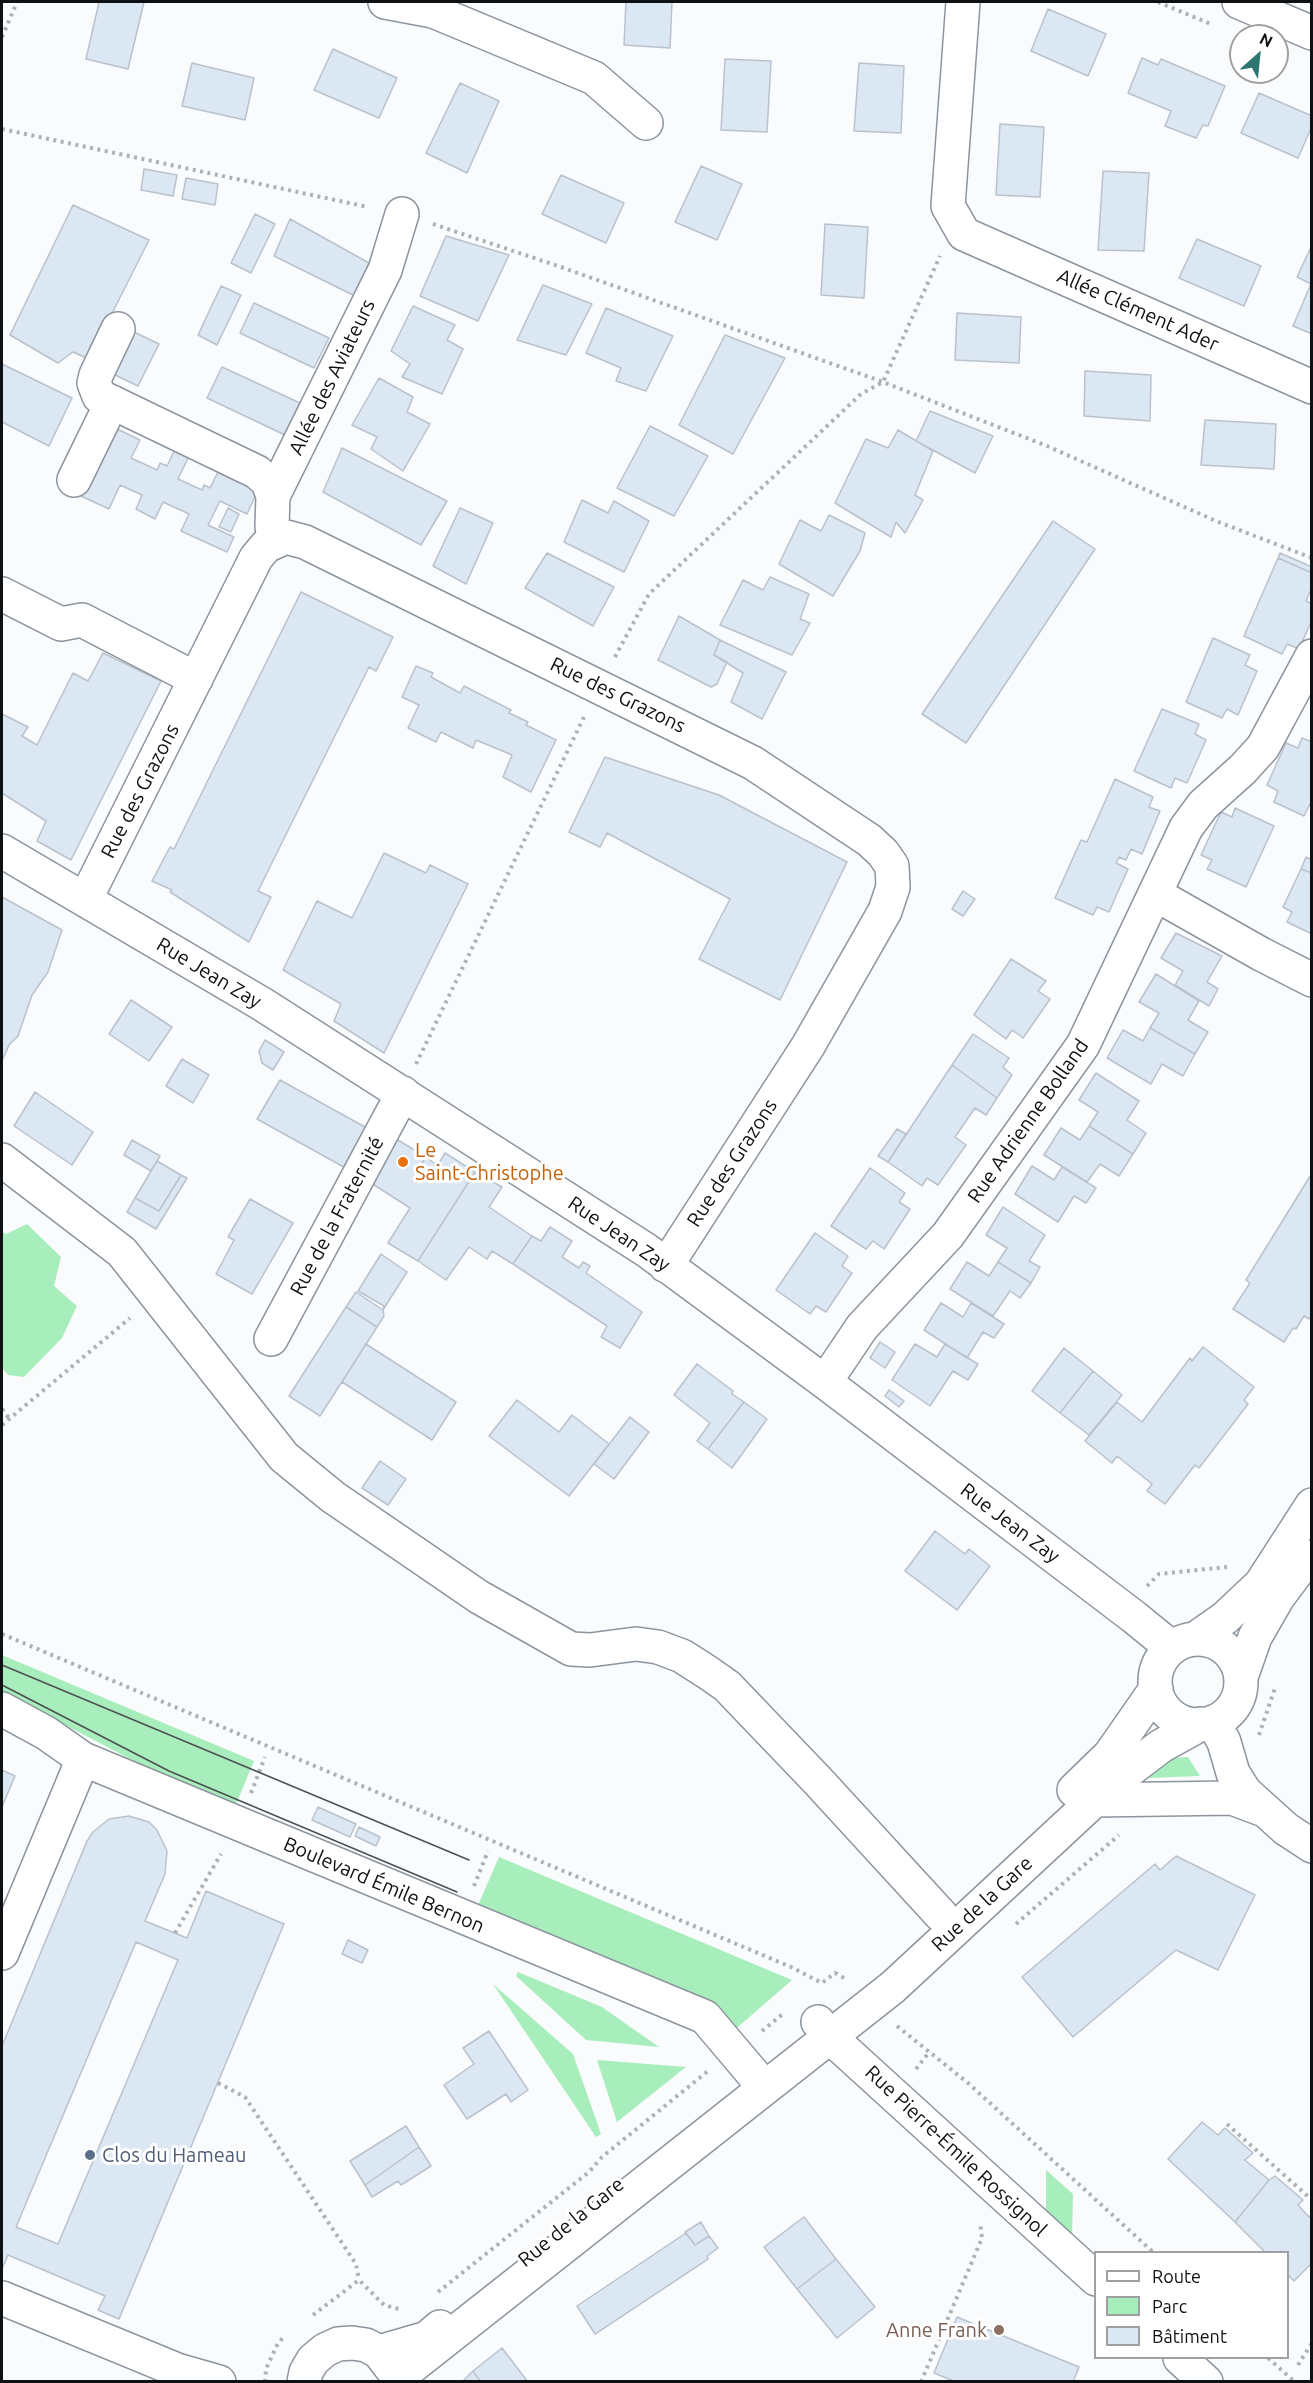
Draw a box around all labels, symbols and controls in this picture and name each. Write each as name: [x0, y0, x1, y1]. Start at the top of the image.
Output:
north arrow: [1229, 24, 1289, 84]
text: N: [1257, 29, 1276, 50]
street label: Allée Clément Ader: [1054, 264, 1222, 356]
street label: Allée des Aviateurs: [284, 295, 380, 459]
street label: Rue des Grazons: [546, 652, 690, 738]
street label: Rue des Grazons: [96, 720, 184, 862]
street label: Rue Jean Zay: [152, 932, 266, 1014]
street label: Rue Adrienne Bolland: [962, 1034, 1094, 1208]
street label: Rue des Grazons: [682, 1095, 782, 1231]
street label: Rue de la Fraternité: [285, 1132, 389, 1300]
place label: Le Saint-Christophe: [415, 1138, 564, 1185]
marker: Le Saint-Christophe: [396, 1155, 410, 1169]
street label: Rue Jean Zay: [563, 1191, 675, 1277]
street label: Rue Jean Zay: [956, 1478, 1064, 1568]
street label: Boulevard Émile Bernon: [280, 1832, 488, 1938]
street label: Rue de la Gare: [927, 1851, 1037, 1957]
street label: Rue Pierre-Émile Rossignol: [860, 2060, 1052, 2242]
place label: Clos du Hameau: [102, 2143, 246, 2167]
marker: Clos du Hameau: [83, 2148, 97, 2162]
street label: Rue de la Gare: [513, 2172, 629, 2272]
legend: [1094, 2251, 1289, 2359]
text: Route: [1152, 2266, 1201, 2286]
text: Parc: [1152, 2296, 1187, 2316]
place label: Anne Frank: [886, 2318, 987, 2342]
marker: Anne Frank: [992, 2323, 1006, 2337]
text: Bâtiment: [1152, 2326, 1227, 2346]

